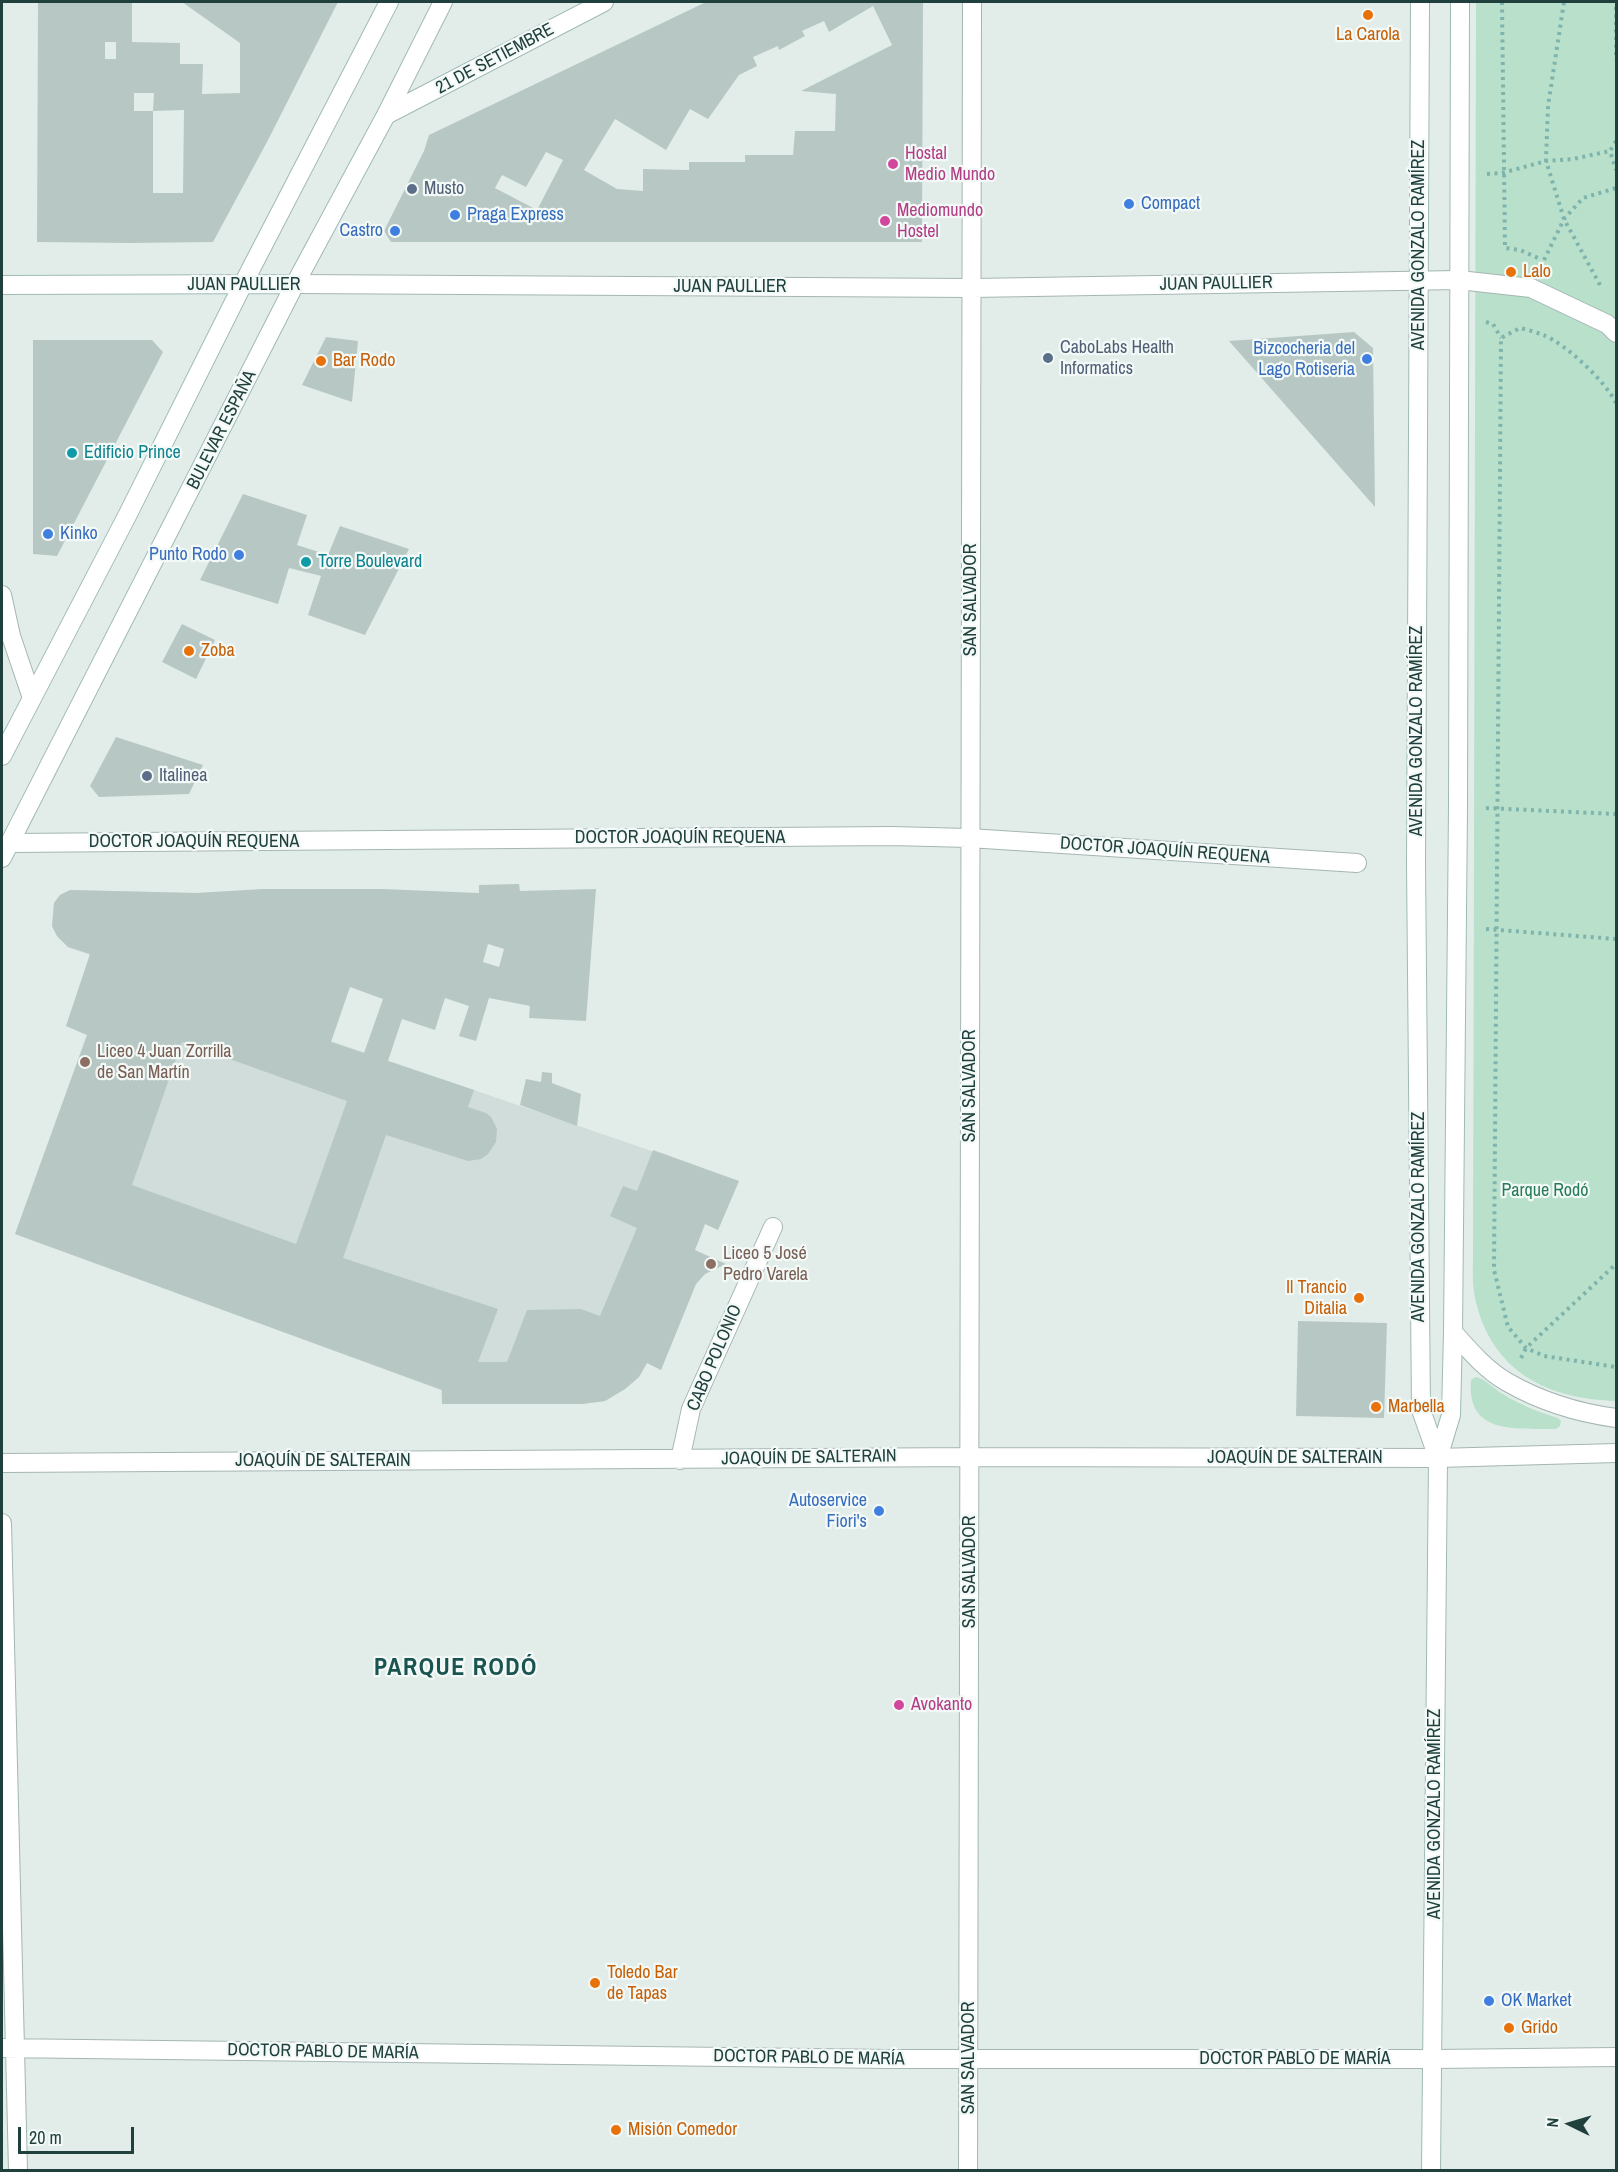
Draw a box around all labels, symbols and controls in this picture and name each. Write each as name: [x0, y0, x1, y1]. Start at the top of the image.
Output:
marker: La Carola: [1361, 8, 1375, 22]
street label: 21 DE SETIEMBRE: [432, 19, 558, 99]
place label: La Carola: [1336, 24, 1400, 46]
street label: AVENIDA GONZALO RAMÍREZ: [1408, 140, 1430, 350]
place label: Hostal Medio Mundo: [905, 143, 995, 186]
marker: Hostal Medio Mundo: [886, 157, 900, 171]
place label: Musto: [424, 178, 464, 200]
marker: Musto: [405, 182, 419, 196]
place label: Compact: [1141, 193, 1200, 215]
marker: Compact: [1122, 197, 1136, 211]
place label: Mediomundo Hostel: [897, 200, 983, 242]
place label: Praga Express: [467, 204, 564, 226]
marker: Praga Express: [448, 208, 462, 222]
marker: Mediomundo Hostel: [878, 214, 892, 228]
place label: Castro: [340, 220, 383, 242]
marker: Castro: [388, 224, 402, 238]
place label: Lalo: [1523, 261, 1551, 283]
marker: Lalo: [1504, 265, 1518, 279]
street label: JUAN PAULLIER: [1159, 272, 1273, 296]
street label: JUAN PAULLIER: [188, 274, 300, 296]
street label: JUAN PAULLIER: [674, 276, 786, 298]
place label: CaboLabs Health Informatics: [1060, 337, 1174, 380]
place label: Bizcocheria del Lago Rotiseria: [1253, 338, 1355, 380]
place label: Bar Rodo: [333, 350, 395, 372]
marker: CaboLabs Health Informatics: [1041, 351, 1055, 365]
marker: Bizcocheria del Lago Rotiseria: [1360, 352, 1374, 366]
marker: Bar Rodo: [314, 354, 328, 368]
street label: BULEVAR ESPAÑA: [183, 367, 261, 493]
place label: Edificio Prince: [84, 442, 181, 464]
marker: Edificio Prince: [65, 446, 79, 460]
place label: Kinko: [60, 523, 98, 545]
marker: Kinko: [41, 527, 55, 541]
place label: Punto Rodo: [149, 544, 227, 566]
street label: SAN SALVADOR: [960, 544, 982, 656]
marker: Punto Rodo: [232, 548, 246, 562]
place label: Torre Boulevard: [318, 551, 422, 573]
marker: Torre Boulevard: [299, 555, 313, 569]
street label: AVENIDA GONZALO RAMÍREZ: [1406, 626, 1428, 836]
place label: Zoba: [201, 640, 235, 662]
marker: Zoba: [182, 644, 196, 658]
place label: Italinea: [159, 765, 207, 787]
marker: Italinea: [140, 769, 154, 783]
street label: DOCTOR JOAQUÍN REQUENA: [575, 827, 785, 849]
street label: DOCTOR JOAQUÍN REQUENA: [89, 831, 299, 853]
street label: DOCTOR JOAQUÍN REQUENA: [1059, 833, 1271, 869]
street label: SAN SALVADOR: [959, 1030, 981, 1142]
place label: Liceo 4 Juan Zorrilla de San Martín: [97, 1041, 232, 1084]
marker: Liceo 4 Juan Zorrilla de San Martín: [78, 1055, 92, 1069]
street label: AVENIDA GONZALO RAMÍREZ: [1408, 1112, 1430, 1322]
park label: Parque Rodó: [1502, 1180, 1588, 1202]
place label: Liceo 5 José Pedro Varela: [723, 1243, 808, 1286]
marker: Liceo 5 José Pedro Varela: [704, 1257, 718, 1271]
place label: Il Trancio Ditalia: [1286, 1277, 1347, 1320]
marker: Il Trancio Ditalia: [1352, 1291, 1366, 1305]
street label: CABO POLONIO: [683, 1302, 747, 1414]
place label: Marbella: [1388, 1396, 1445, 1418]
marker: Marbella: [1369, 1400, 1383, 1414]
street label: JOAQUÍN DE SALTERAIN: [721, 1446, 897, 1470]
street label: JOAQUÍN DE SALTERAIN: [1207, 1447, 1383, 1469]
street label: JOAQUÍN DE SALTERAIN: [235, 1450, 411, 1472]
place label: Autoservice Fiori's: [789, 1490, 867, 1532]
marker: Autoservice Fiori's: [872, 1504, 886, 1518]
street label: SAN SALVADOR: [959, 1516, 981, 1628]
district label: PARQUE RODÓ: [374, 1655, 538, 1683]
place label: Avokanto: [911, 1694, 972, 1716]
marker: Avokanto: [892, 1698, 906, 1712]
street label: AVENIDA GONZALO RAMÍREZ: [1424, 1709, 1446, 1919]
place label: Toledo Bar de Tapas: [607, 1962, 678, 2004]
marker: Toledo Bar de Tapas: [588, 1976, 602, 1990]
place label: OK Market: [1501, 1990, 1572, 2012]
marker: OK Market: [1482, 1994, 1496, 2008]
street label: SAN SALVADOR: [958, 2002, 980, 2114]
place label: Grido: [1521, 2017, 1558, 2039]
marker: Grido: [1502, 2021, 1516, 2035]
street label: DOCTOR PABLO DE MARÍA: [227, 2040, 419, 2064]
street label: DOCTOR PABLO DE MARÍA: [713, 2046, 905, 2070]
street label: DOCTOR PABLO DE MARÍA: [1199, 2048, 1391, 2070]
north arrow: [1540, 2094, 1600, 2154]
scale bar: [21, 2115, 136, 2153]
text: N: [1541, 2117, 1563, 2128]
place label: Misión Comedor: [628, 2119, 737, 2141]
marker: Misión Comedor: [609, 2123, 623, 2137]
text: 20 m: [29, 2125, 62, 2150]

